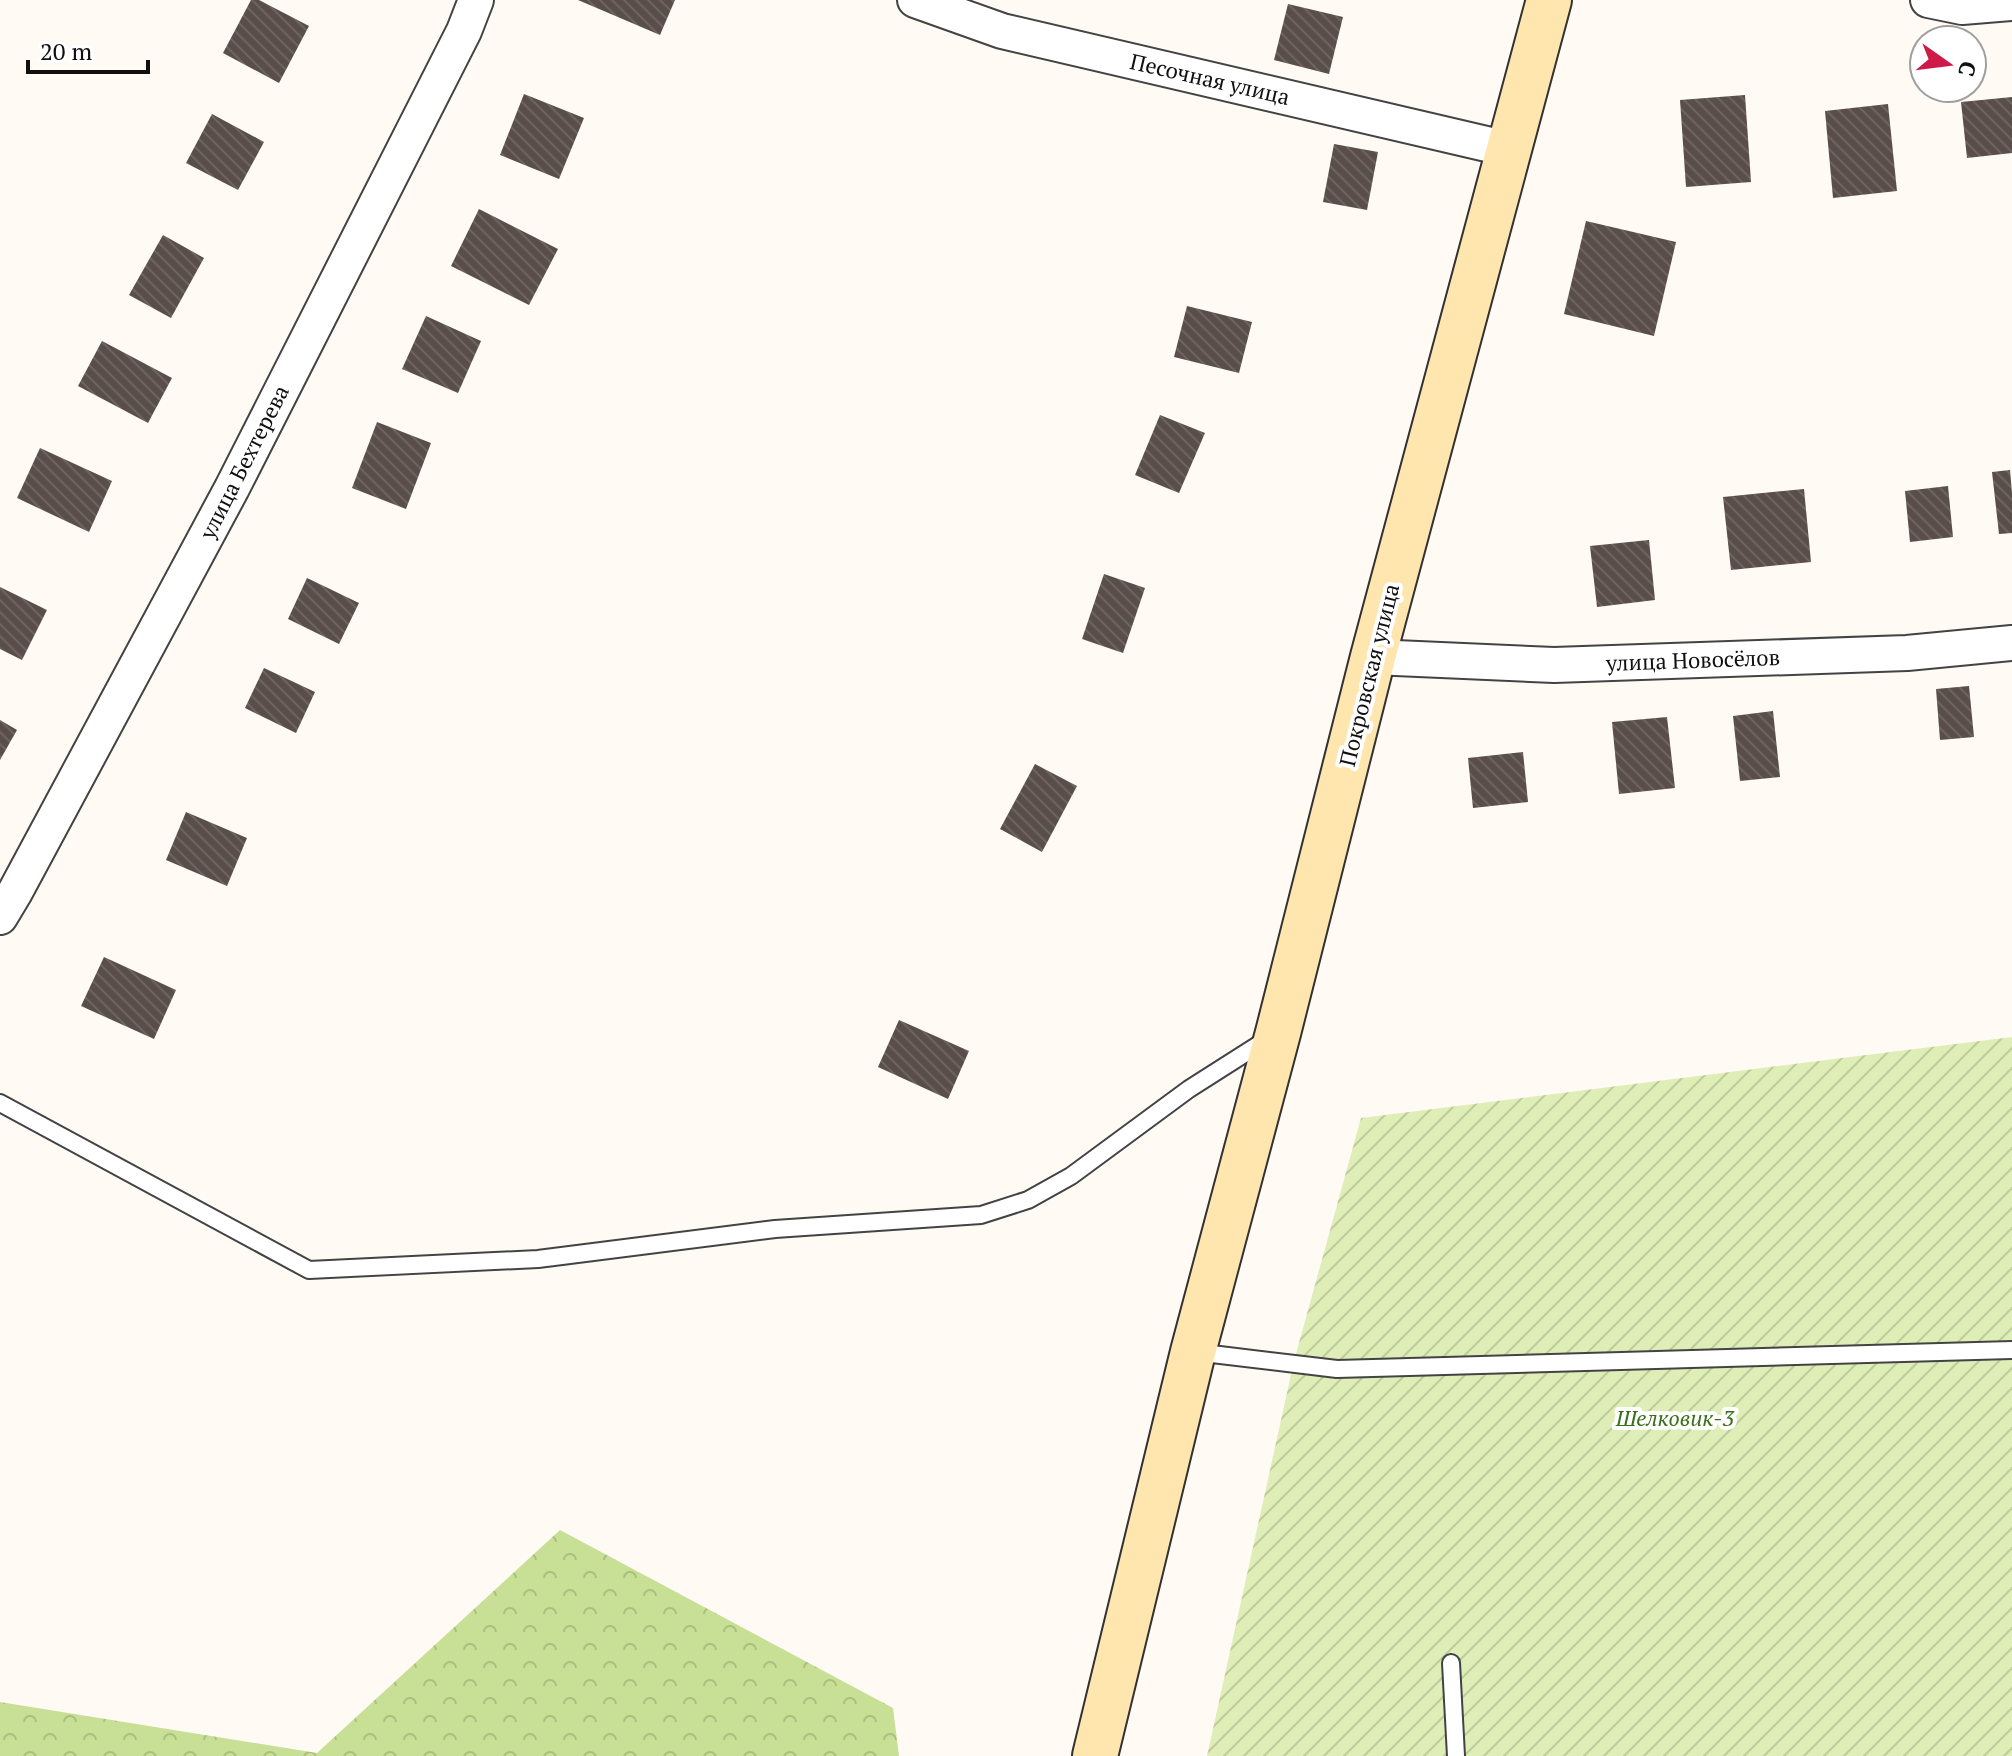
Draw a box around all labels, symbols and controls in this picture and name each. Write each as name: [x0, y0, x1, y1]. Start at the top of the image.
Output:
scale bar: [28, 24, 148, 74]
north arrow: [1908, 24, 1988, 104]
text: 20 m: [40, 35, 92, 67]
street label: Песочная улица: [1127, 46, 1293, 111]
text: С: [1952, 58, 1984, 79]
street label: улица Бехтерева: [192, 380, 295, 545]
street label: Покровская улица: [1332, 581, 1405, 769]
street label: улица Новосёлов: [1604, 642, 1781, 677]
park label: Шелковик-3: [1615, 1403, 1734, 1432]

